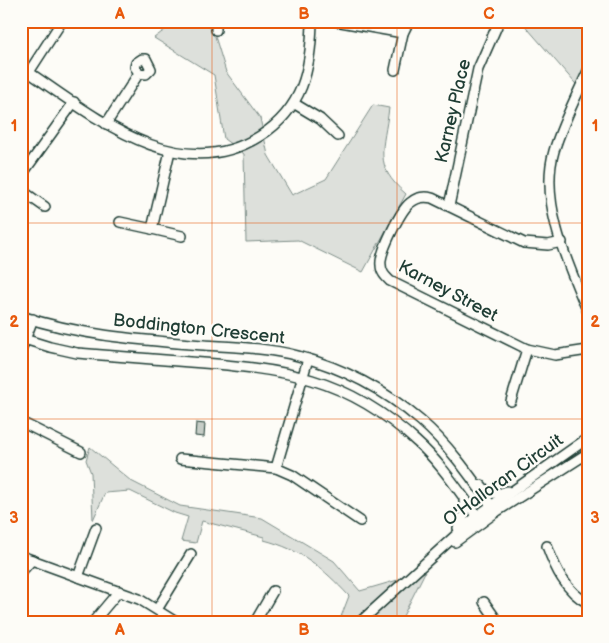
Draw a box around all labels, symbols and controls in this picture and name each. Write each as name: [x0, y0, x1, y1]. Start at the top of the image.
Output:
text: A: [114, 5, 125, 24]
text: B: [298, 5, 310, 24]
text: C: [483, 5, 495, 24]
street label: Karney Place: [431, 57, 475, 165]
text: 1: [11, 117, 17, 136]
text: 1: [592, 117, 598, 136]
street label: Karney Street: [395, 256, 502, 326]
street label: Boddington Crescent: [112, 310, 286, 349]
text: 2: [9, 313, 19, 332]
text: 2: [590, 313, 600, 332]
street label: O'Halloran Circuit: [439, 429, 567, 531]
text: 3: [9, 509, 19, 528]
text: 3: [590, 509, 600, 528]
text: A: [114, 621, 125, 640]
text: B: [298, 621, 310, 640]
text: C: [483, 621, 495, 640]

